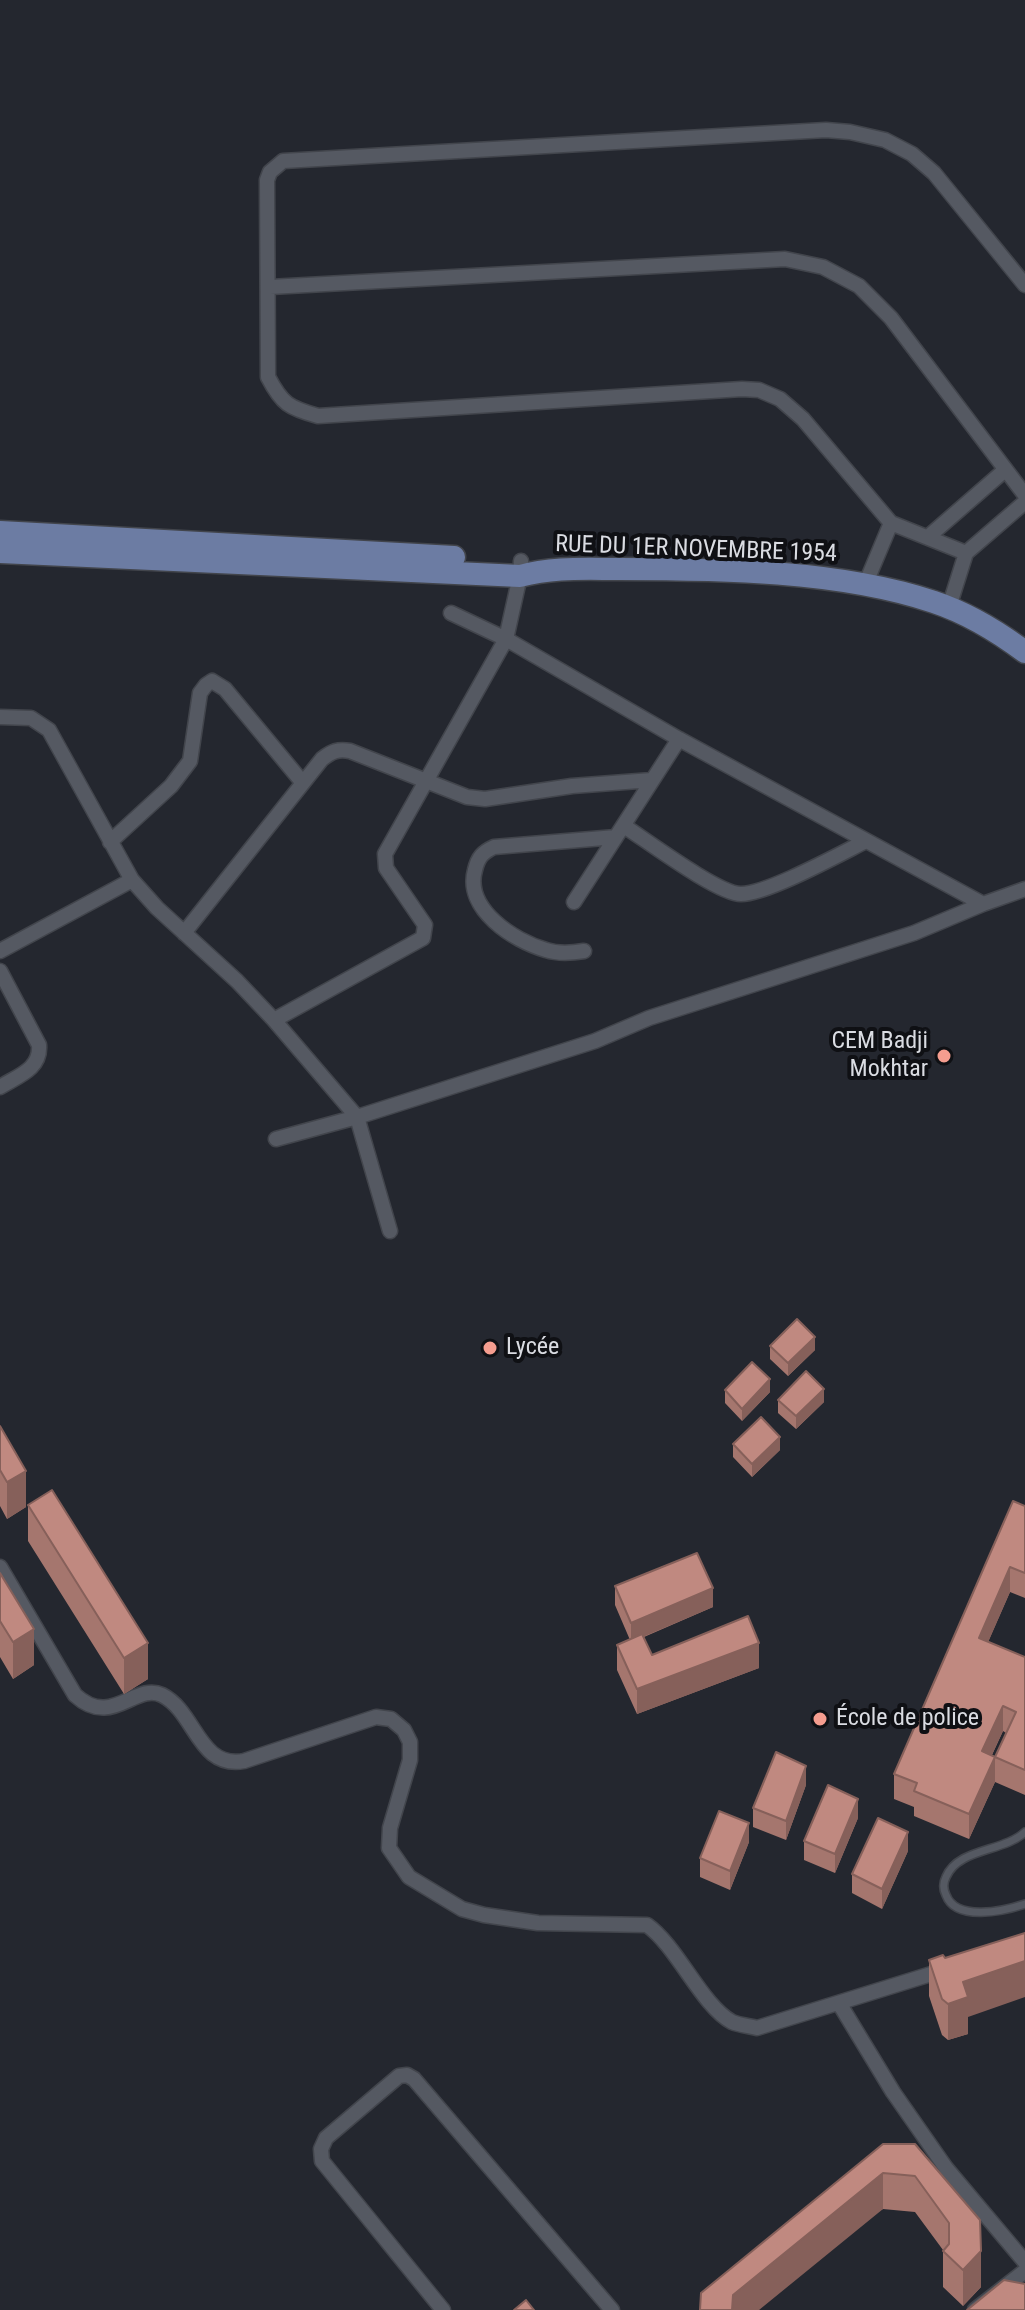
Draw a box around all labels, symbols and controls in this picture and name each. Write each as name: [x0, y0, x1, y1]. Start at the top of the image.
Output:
street label: RUE DU 1ER NOVEMBRE 1954: [555, 531, 837, 569]
place label: CEM Badji Mokhtar: [831, 1028, 928, 1084]
marker: CEM Badji Mokhtar: [935, 1047, 953, 1065]
place label: Lycée: [506, 1334, 559, 1362]
marker: Lycée: [481, 1339, 499, 1357]
place label: École de police: [836, 1705, 979, 1733]
marker: École de police: [811, 1710, 829, 1728]

